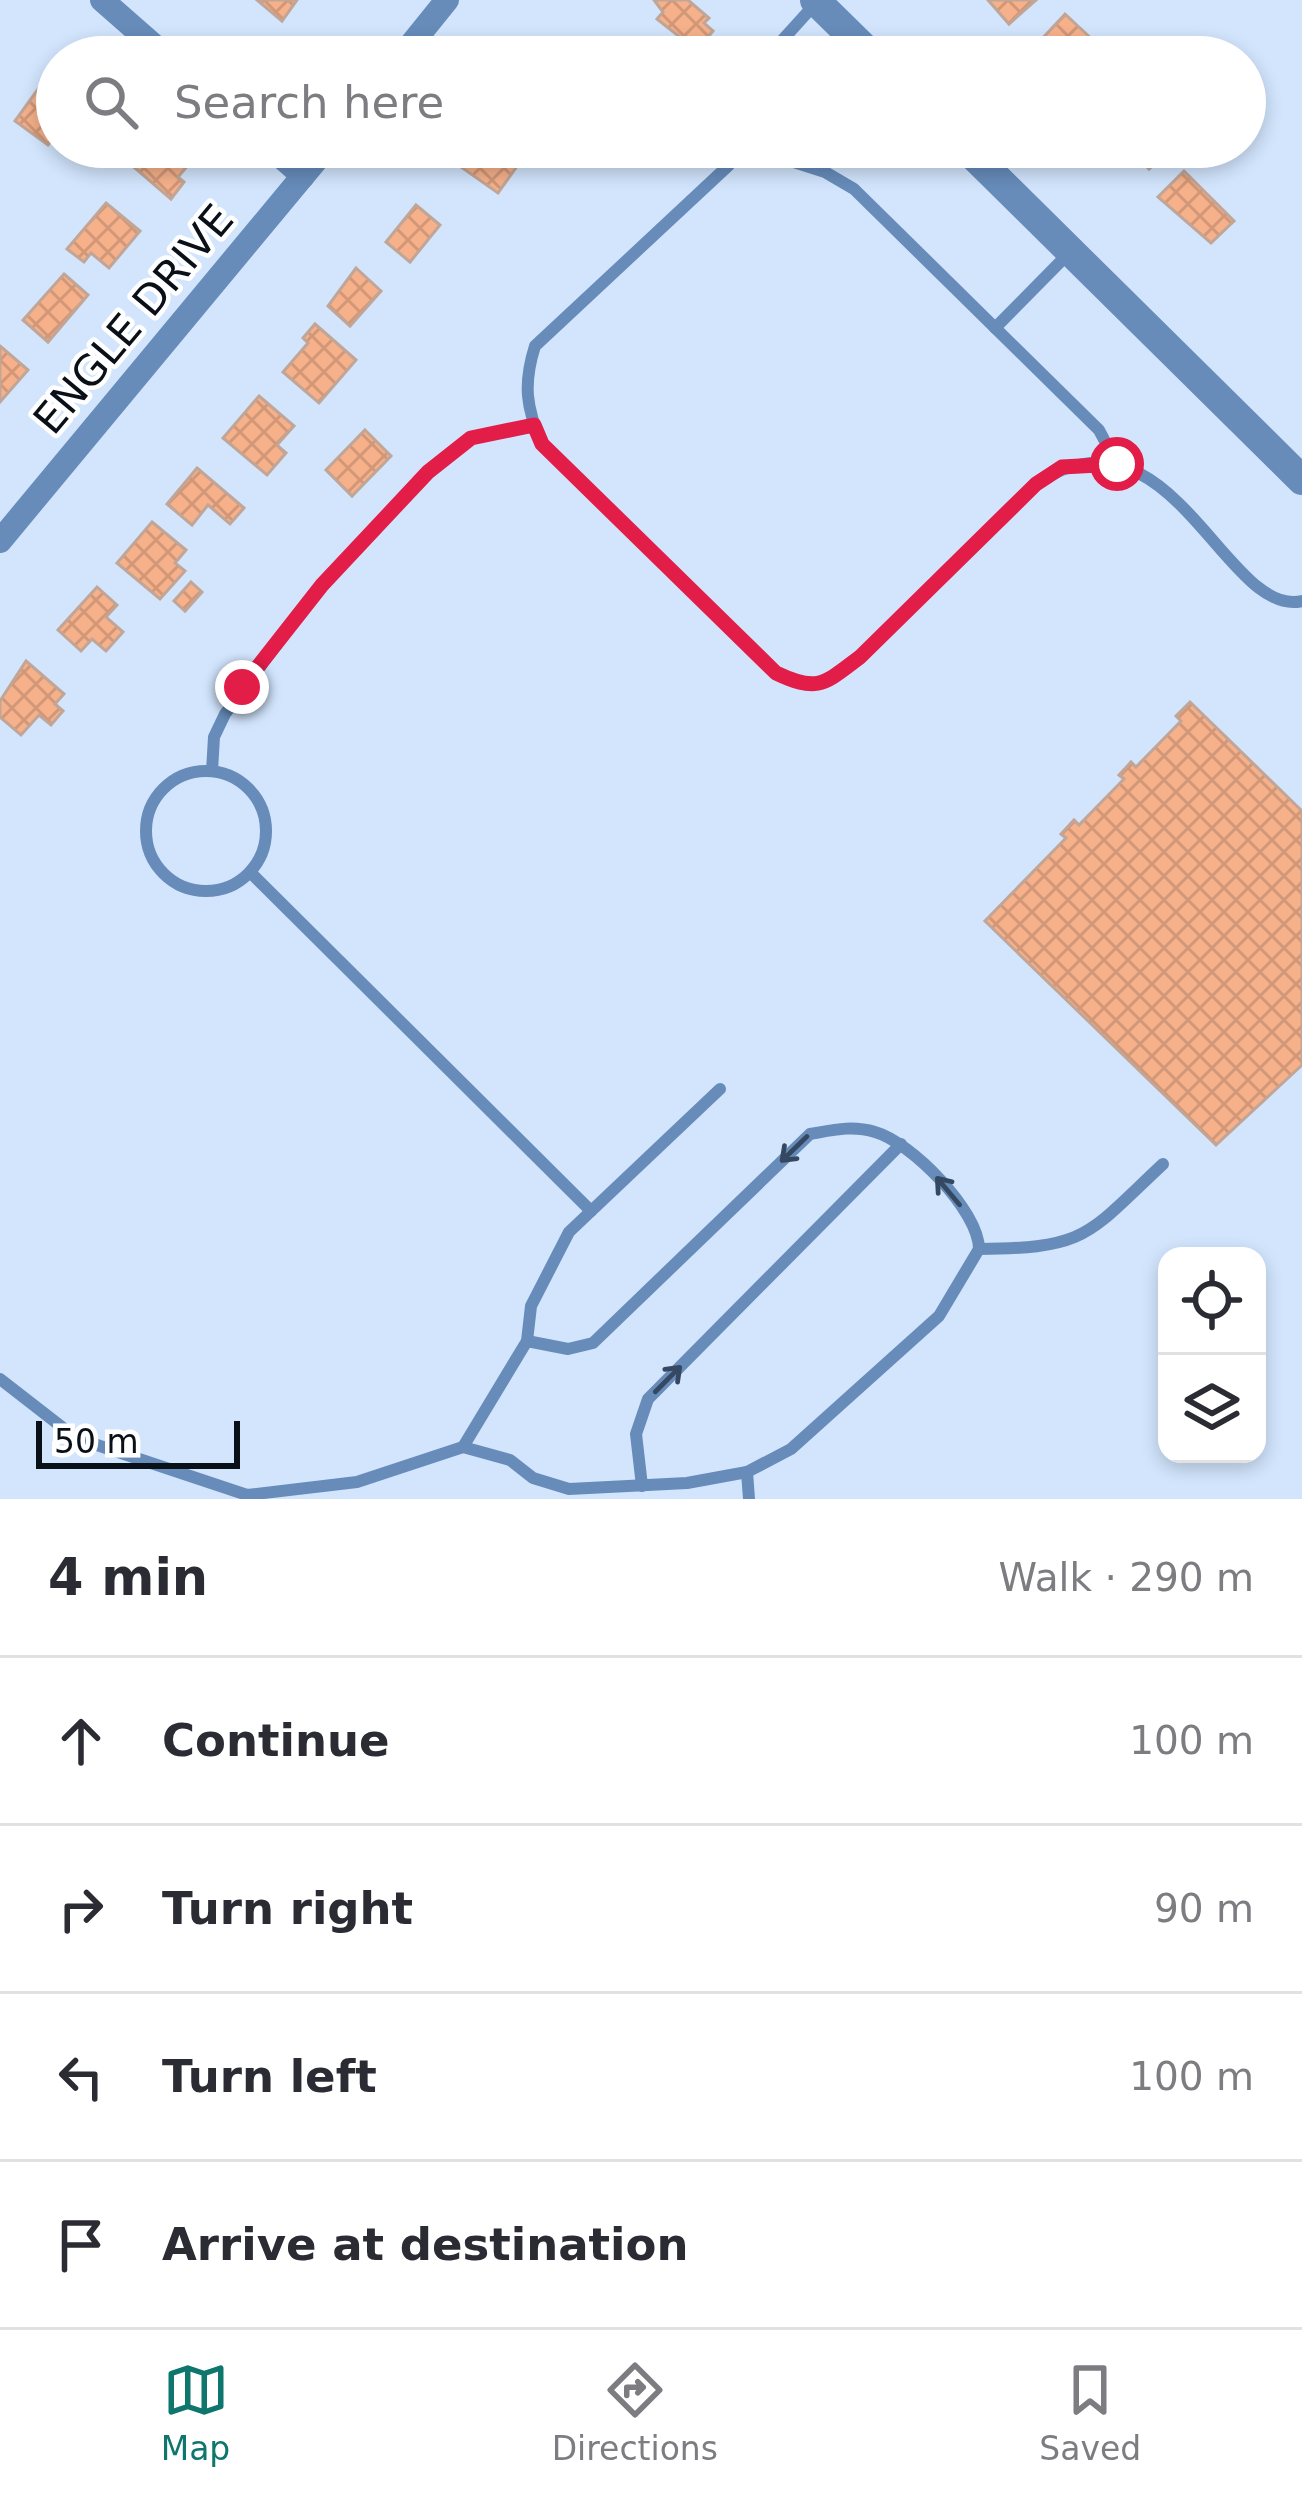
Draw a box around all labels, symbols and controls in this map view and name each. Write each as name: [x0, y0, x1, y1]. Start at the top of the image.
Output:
search box: [36, 36, 1266, 168]
icon: search: [78, 69, 144, 135]
text: Search here: [174, 76, 444, 129]
street label: ENGLE DRIVE: [24, 195, 243, 443]
route start: [1090, 437, 1144, 491]
route end: [215, 660, 269, 714]
one-way arrow: [780, 1135, 809, 1163]
one-way arrow: [935, 1176, 963, 1207]
map controls: [1158, 1247, 1266, 1463]
button: locate: [1158, 1247, 1266, 1355]
button: layers: [1158, 1355, 1266, 1463]
one-way arrow: [653, 1365, 681, 1394]
scale bar: [36, 1415, 240, 1468]
text: 50 m: [54, 1422, 139, 1461]
text: 4 min: [48, 1548, 208, 1607]
text: Walk · 290 m: [999, 1555, 1254, 1600]
icon: ahead: [48, 1708, 114, 1774]
text: Continue: [162, 1714, 390, 1767]
text: 100 m: [1129, 1718, 1254, 1763]
icon: right: [48, 1876, 114, 1942]
text: Turn right: [162, 1882, 413, 1935]
text: 90 m: [1154, 1886, 1254, 1931]
icon: left: [48, 2044, 114, 2110]
text: Turn left: [162, 2050, 377, 2103]
text: 100 m: [1129, 2054, 1254, 2099]
icon: arrive: [48, 2212, 114, 2278]
text: Arrive at destination: [162, 2218, 688, 2271]
tab: Map: [161, 2357, 230, 2468]
tab: Directions: [552, 2357, 718, 2468]
tab: Saved: [1039, 2357, 1141, 2468]

